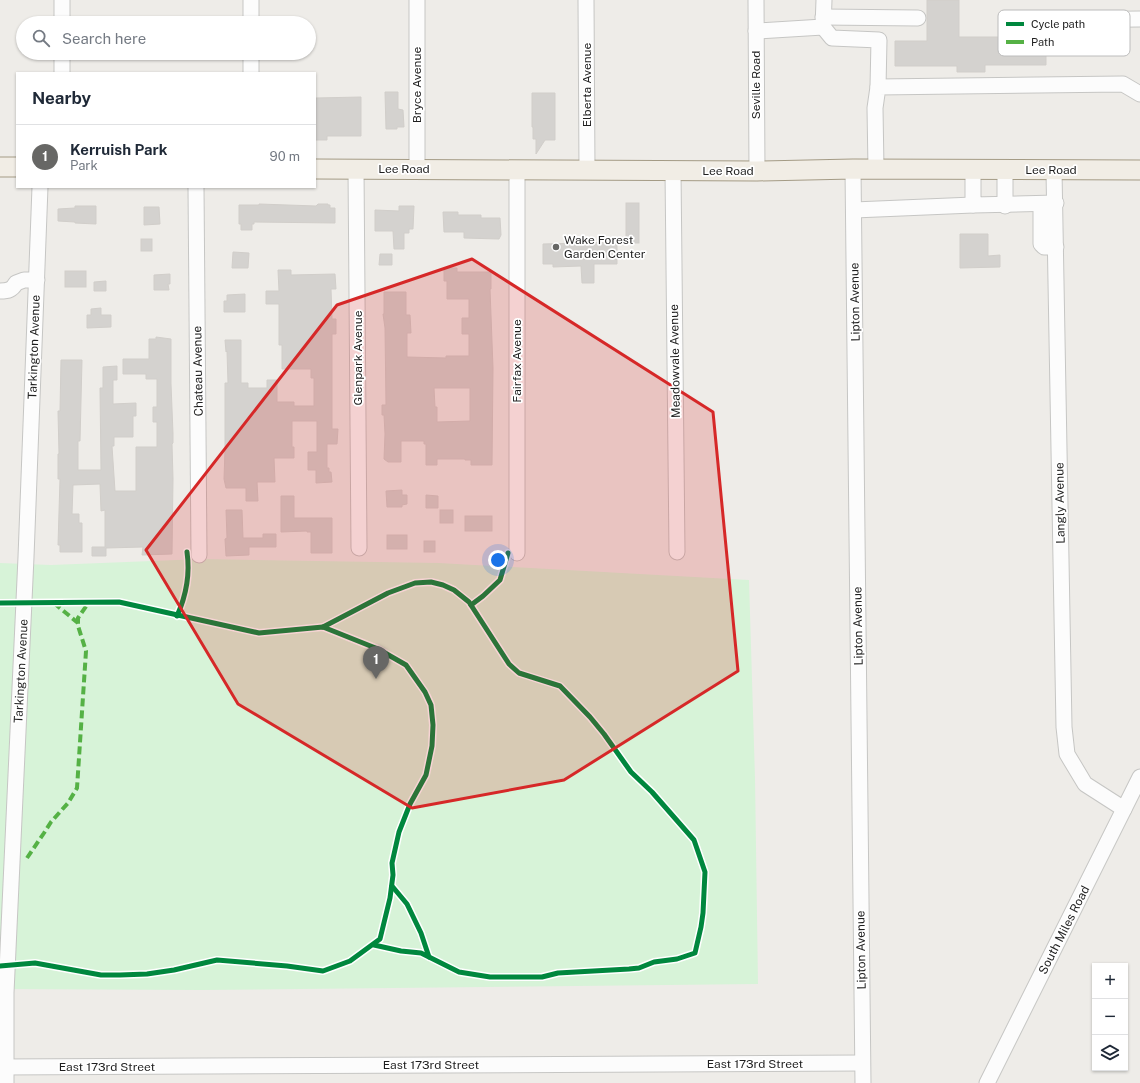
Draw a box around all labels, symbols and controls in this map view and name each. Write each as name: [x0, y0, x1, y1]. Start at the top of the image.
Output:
legend: [998, 10, 1130, 56]
search box: [16, 16, 316, 60]
text: Cycle path: [1031, 18, 1085, 30]
icon: search: [30, 27, 52, 49]
text: Search here: [62, 30, 146, 47]
text: Path: [1031, 36, 1054, 48]
street label: Elberta Avenue: [580, 42, 594, 127]
street label: Bryce Avenue: [410, 47, 424, 123]
street label: Seville Road: [749, 51, 763, 119]
text: Nearby: [32, 88, 91, 108]
text: Kerruish Park: [70, 141, 167, 158]
text: 1: [42, 149, 48, 164]
text: 90 m: [270, 149, 300, 164]
text: Park: [70, 158, 98, 173]
street label: Lee Road: [378, 162, 430, 176]
street label: Lee Road: [1025, 163, 1077, 177]
street label: Lee Road: [702, 164, 754, 178]
place label: Wake Forest Garden Center: [564, 233, 646, 261]
marker: Wake Forest Garden Center: [551, 242, 561, 252]
street label: Lipton Avenue: [847, 262, 863, 342]
street label: Tarkington Avenue: [25, 294, 43, 399]
street label: Meadowvale Avenue: [667, 304, 683, 418]
street label: Glenpark Avenue: [351, 310, 365, 406]
street label: Fairfax Avenue: [510, 319, 524, 403]
street label: Chateau Avenue: [190, 325, 206, 416]
street label: Langly Avenue: [1052, 462, 1068, 544]
your location: [488, 550, 508, 570]
street label: Lipton Avenue: [850, 586, 866, 666]
street label: Tarkington Avenue: [11, 618, 31, 723]
pin: 1: [363, 646, 389, 679]
street label: South Miles Road: [1036, 883, 1092, 977]
street label: Lipton Avenue: [853, 910, 869, 990]
map controls: [1092, 963, 1128, 1071]
button: +: [1092, 963, 1128, 999]
button: −: [1092, 999, 1128, 1035]
button: layers: [1092, 1035, 1128, 1071]
street label: East 173rd Street: [707, 1057, 804, 1071]
street label: East 173rd Street: [383, 1058, 480, 1072]
street label: East 173rd Street: [59, 1060, 156, 1074]

